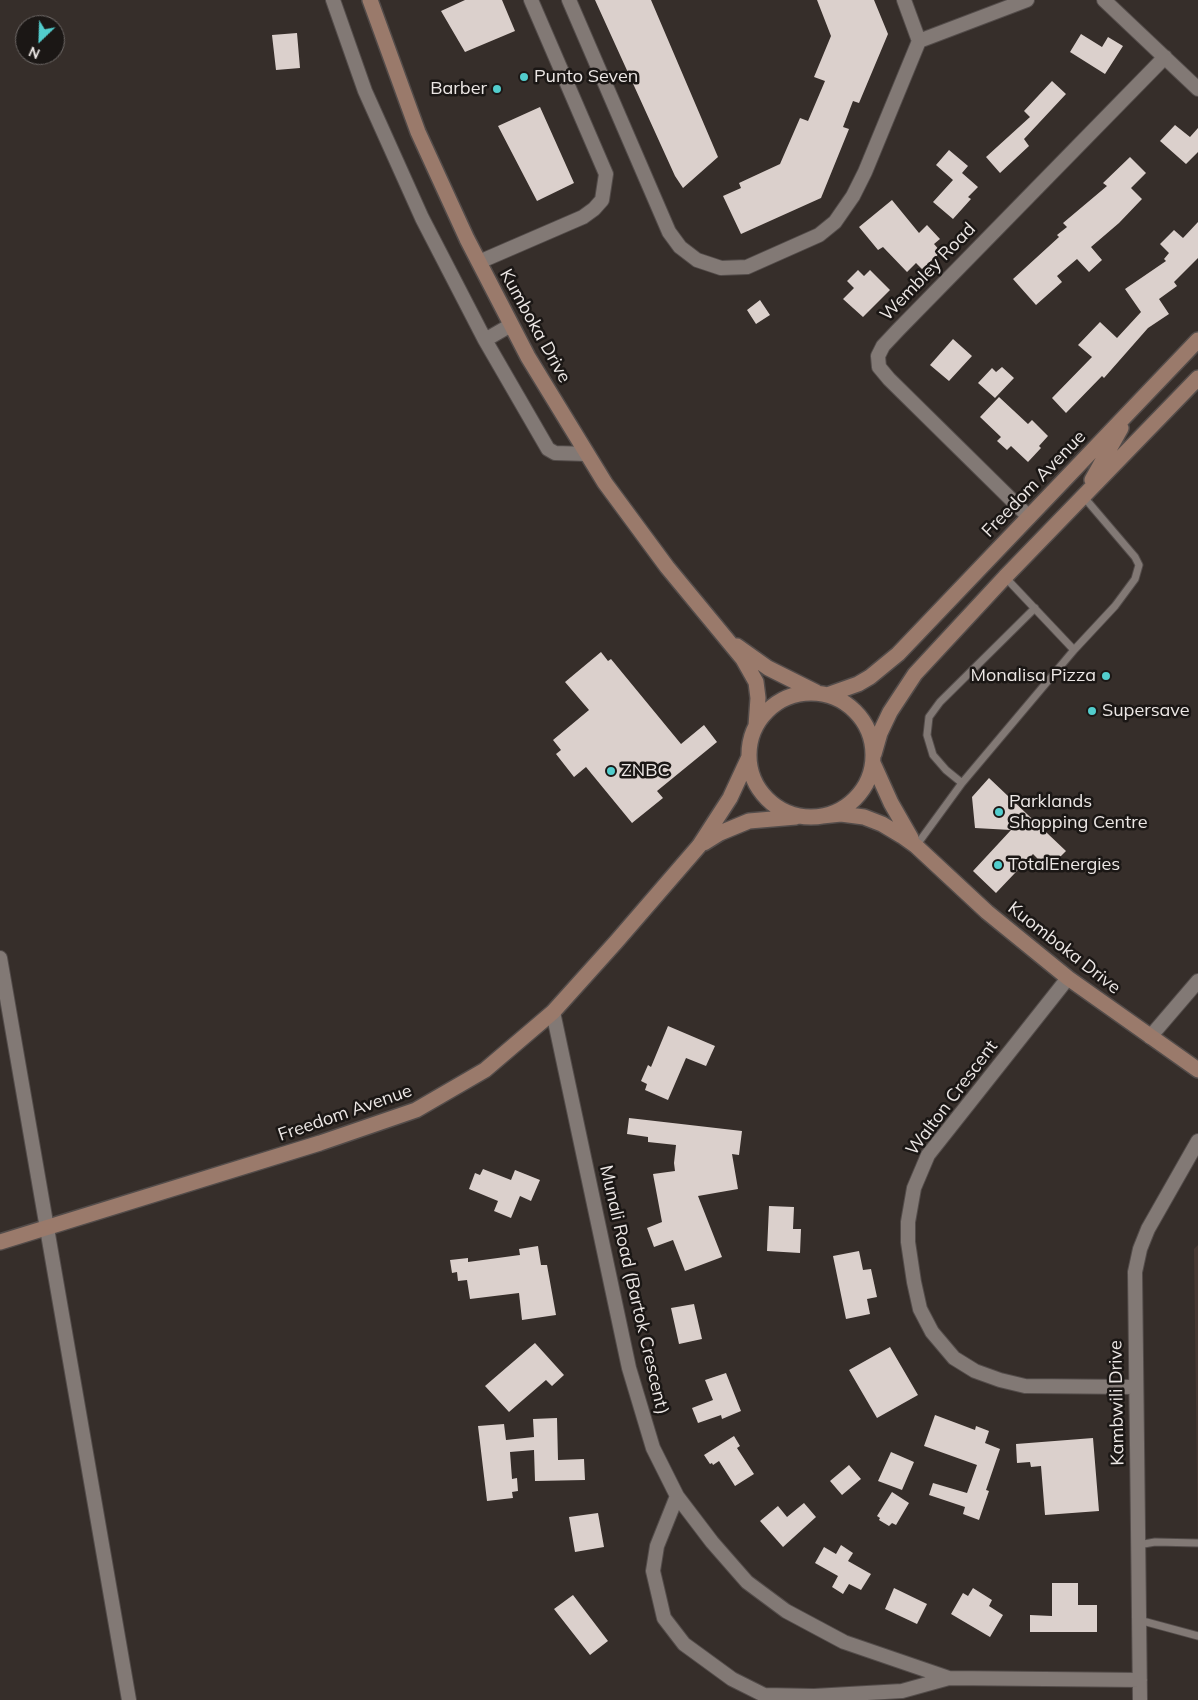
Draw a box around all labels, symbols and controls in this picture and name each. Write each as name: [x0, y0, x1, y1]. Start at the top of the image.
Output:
north arrow: [15, 15, 65, 65]
text: N: [26, 42, 43, 63]
place label: Punto Seven: [534, 66, 638, 88]
marker: Punto Seven: [518, 71, 530, 83]
place label: Barber: [430, 78, 487, 100]
marker: Barber: [491, 83, 503, 95]
street label: Wembley Road: [876, 219, 980, 325]
street label: Kumboka Drive: [495, 265, 575, 387]
street label: Freedom Avenue: [978, 426, 1090, 542]
place label: Monalisa Pizza: [971, 665, 1096, 687]
marker: Monalisa Pizza: [1100, 670, 1112, 682]
place label: Supersave: [1102, 700, 1189, 722]
marker: Supersave: [1086, 705, 1098, 717]
place label: ZNBC: [621, 760, 670, 782]
marker: ZNBC: [605, 765, 617, 777]
place label: Parklands Shopping Centre: [1009, 791, 1148, 834]
marker: Parklands Shopping Centre: [993, 806, 1005, 818]
place label: TotalEnergies: [1008, 854, 1120, 876]
marker: TotalEnergies: [992, 859, 1004, 871]
street label: Kuomboka Drive: [1003, 897, 1125, 999]
street label: Walton Crescent: [902, 1036, 1002, 1160]
street label: Freedom Avenue: [275, 1080, 415, 1146]
street label: Munali Road (Bartok Crescent): [595, 1163, 673, 1417]
street label: Kambwili Drive: [1105, 1340, 1129, 1466]

